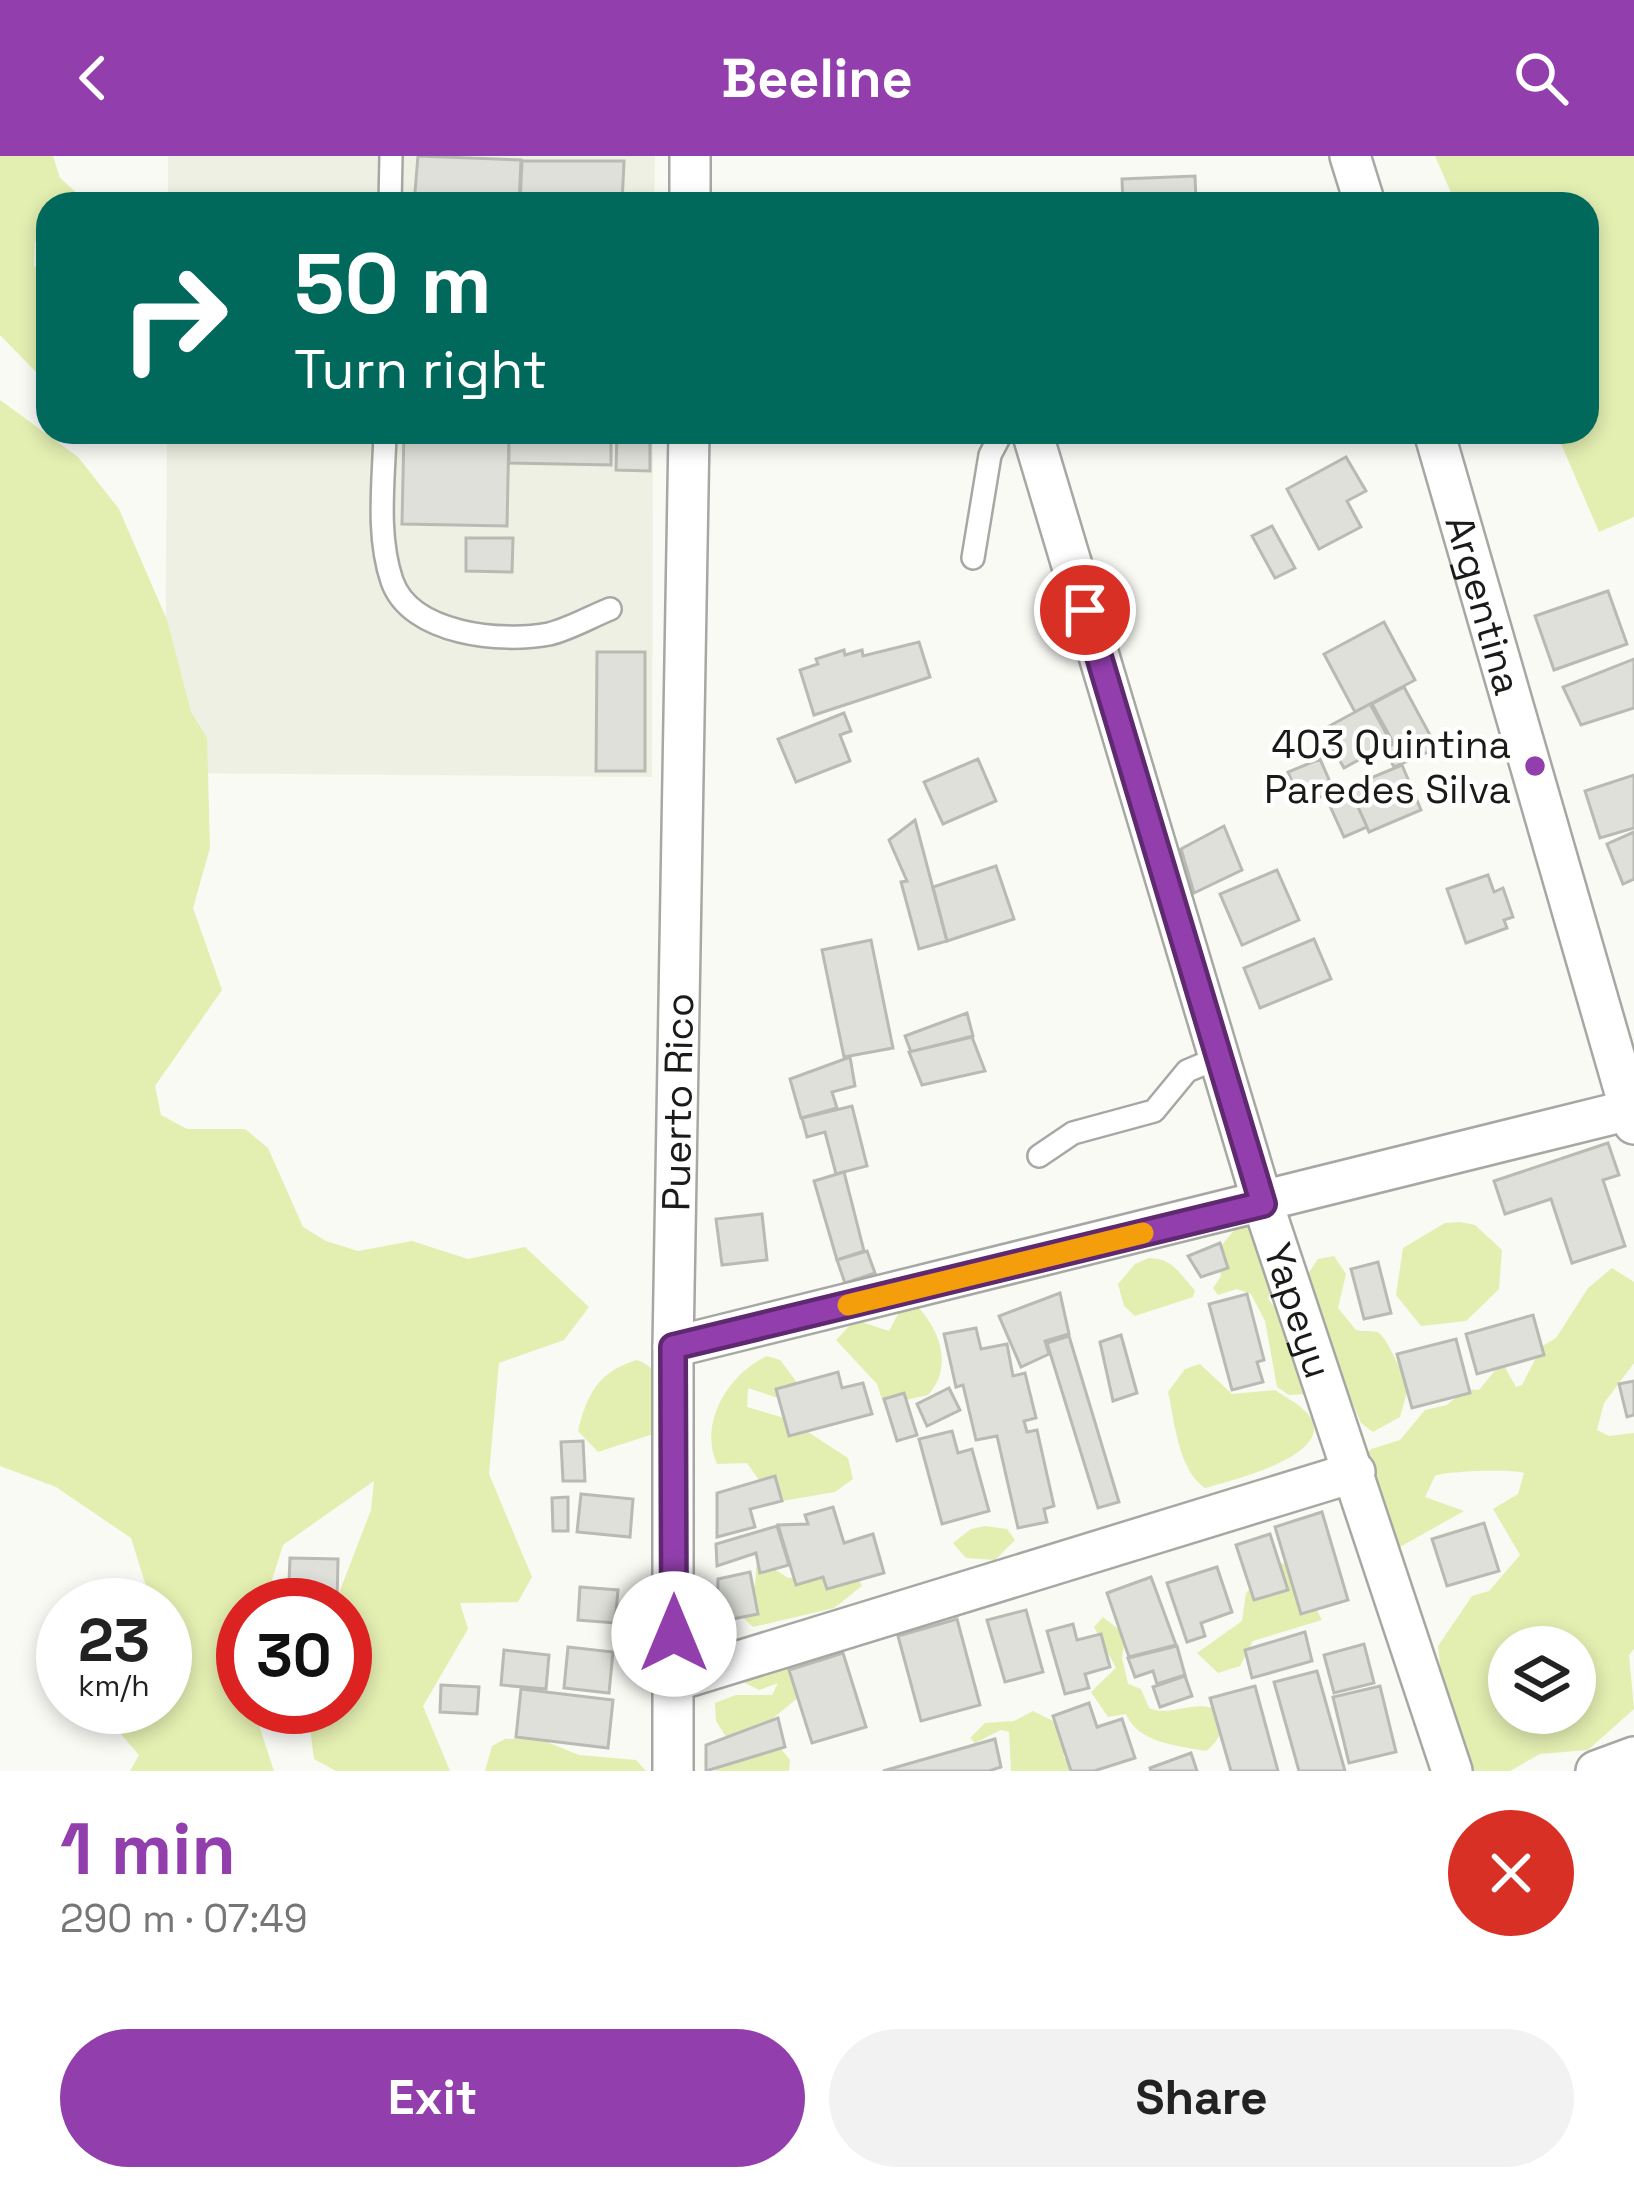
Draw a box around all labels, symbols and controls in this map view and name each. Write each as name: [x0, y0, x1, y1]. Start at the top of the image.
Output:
text: Beeline: [721, 44, 913, 113]
icon: back: [60, 45, 126, 111]
icon: search: [1508, 45, 1574, 111]
text: 50 m: [294, 230, 492, 338]
icon: right: [96, 240, 252, 396]
text: Turn right: [294, 335, 547, 404]
street label: Argentina: [1434, 510, 1533, 700]
pin: [1034, 559, 1136, 661]
icon: arrive: [1052, 577, 1118, 643]
place label: 403 Quintina Paredes Silva: [1264, 720, 1511, 814]
marker: 403 Quintina Paredes Silva: [1522, 753, 1548, 779]
street label: Puerto Rico: [651, 993, 704, 1212]
street label: Yapeyu: [1253, 1237, 1343, 1384]
position arrow: [611, 1571, 737, 1697]
speed limit sign: 30: [216, 1578, 372, 1734]
text: 23: [78, 1602, 150, 1679]
map controls: [1488, 1626, 1596, 1734]
button: layers: [1488, 1626, 1596, 1734]
text: km/h: [78, 1666, 150, 1705]
text: 1 min: [60, 1803, 236, 1895]
button: close: [1448, 1810, 1574, 1936]
text: 290 m · 07:49: [60, 1894, 308, 1943]
button: Exit: [60, 2029, 805, 2167]
button: Share: [829, 2029, 1574, 2167]

